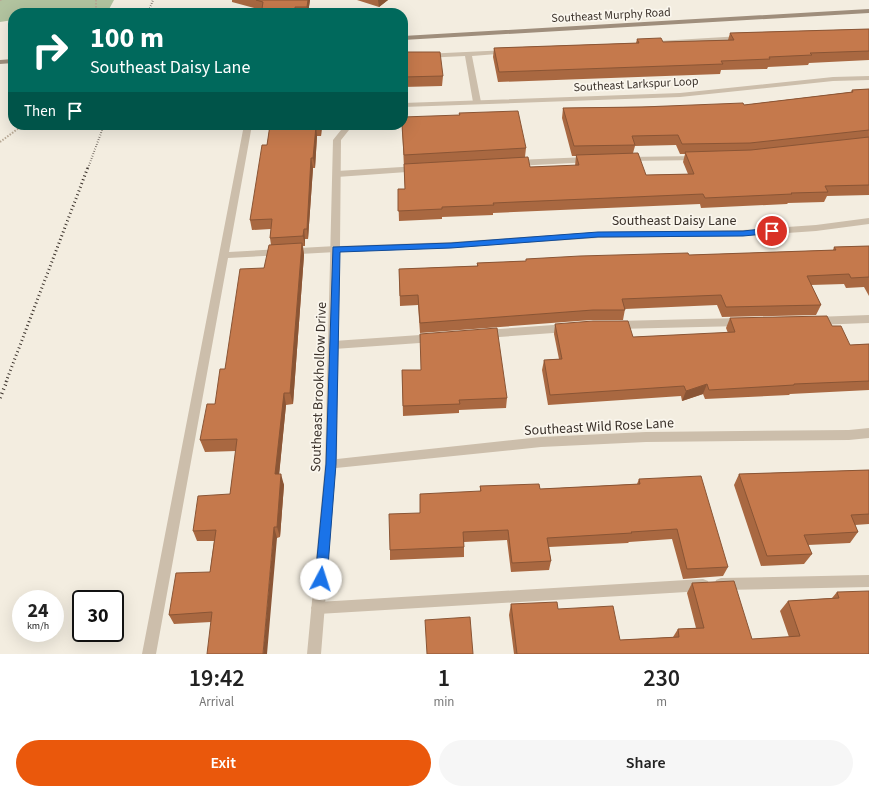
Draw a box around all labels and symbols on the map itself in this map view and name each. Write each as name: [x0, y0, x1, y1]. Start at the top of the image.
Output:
street label: Southeast Murphy Road: [551, 4, 671, 27]
street label: Southeast Larkspur Loop: [573, 73, 699, 96]
street label: Southeast Daisy Lane: [612, 211, 736, 231]
pin: [755, 214, 789, 248]
street label: Southeast Brookhollow Drive: [306, 302, 332, 472]
street label: Southeast Wild Rose Lane: [524, 413, 675, 441]
position arrow: [300, 558, 342, 600]
speed limit sign: 30: [72, 590, 124, 642]

